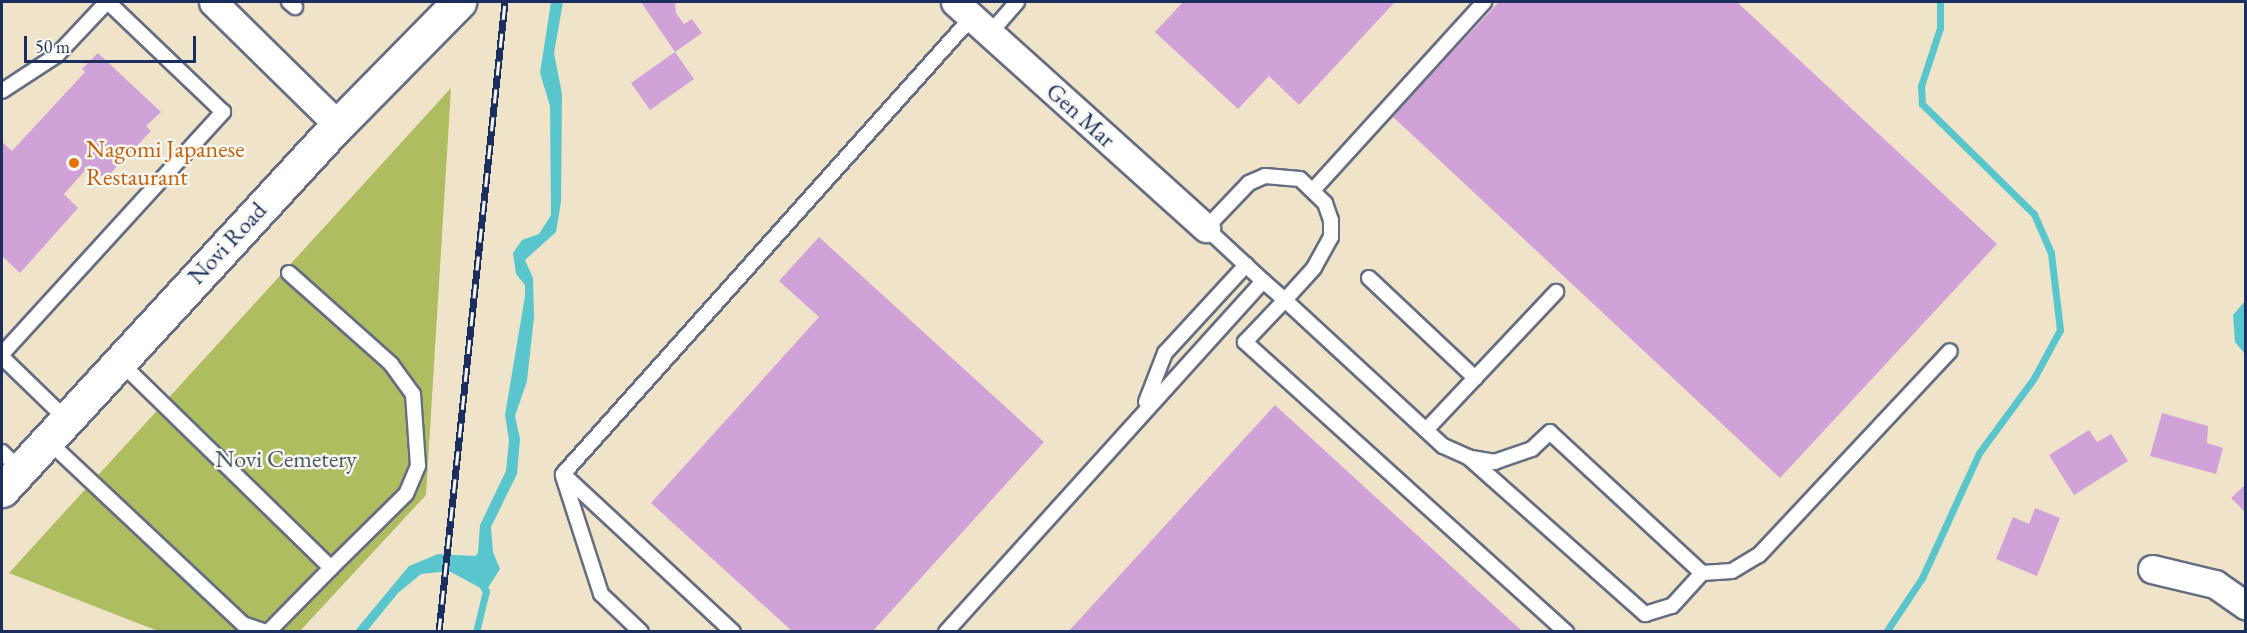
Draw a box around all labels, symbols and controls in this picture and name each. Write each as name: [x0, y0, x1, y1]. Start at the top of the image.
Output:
scale bar: [27, 24, 200, 62]
text: 50 m: [35, 35, 70, 58]
street label: Gen Mar: [1041, 77, 1121, 153]
place label: Nagomi Japanese Restaurant: [86, 135, 245, 191]
marker: Nagomi Japanese Restaurant: [67, 156, 81, 170]
street label: Novi Road: [182, 196, 272, 290]
park label: Novi Cemetery: [215, 445, 357, 473]

